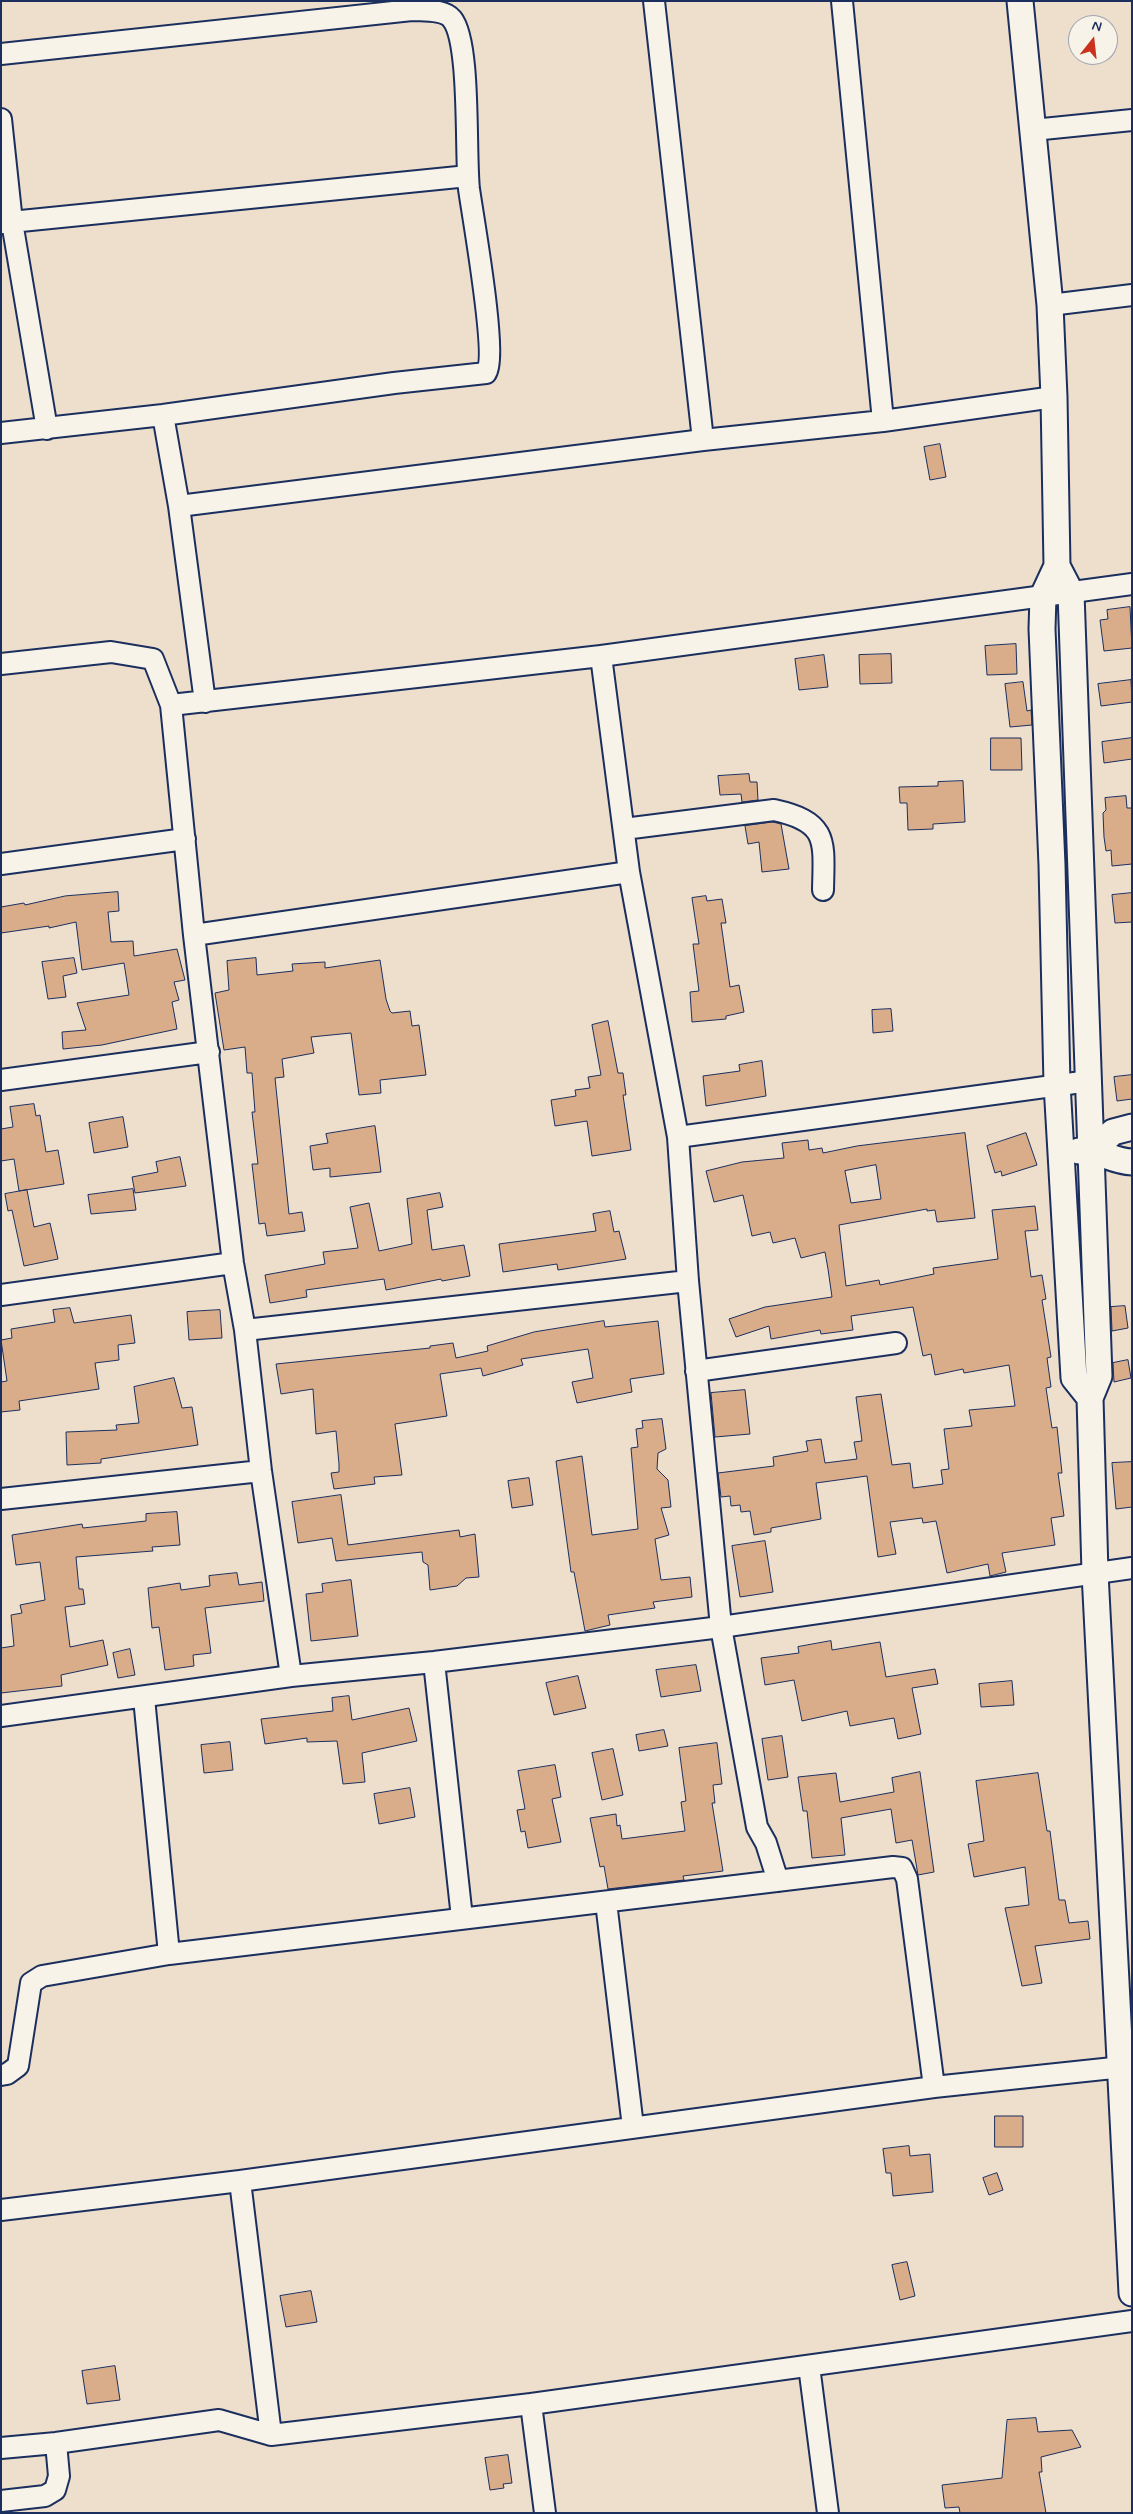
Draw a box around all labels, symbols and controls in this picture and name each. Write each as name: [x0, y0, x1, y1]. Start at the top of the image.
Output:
north arrow: [1068, 15, 1118, 65]
text: N: [1090, 17, 1104, 36]

